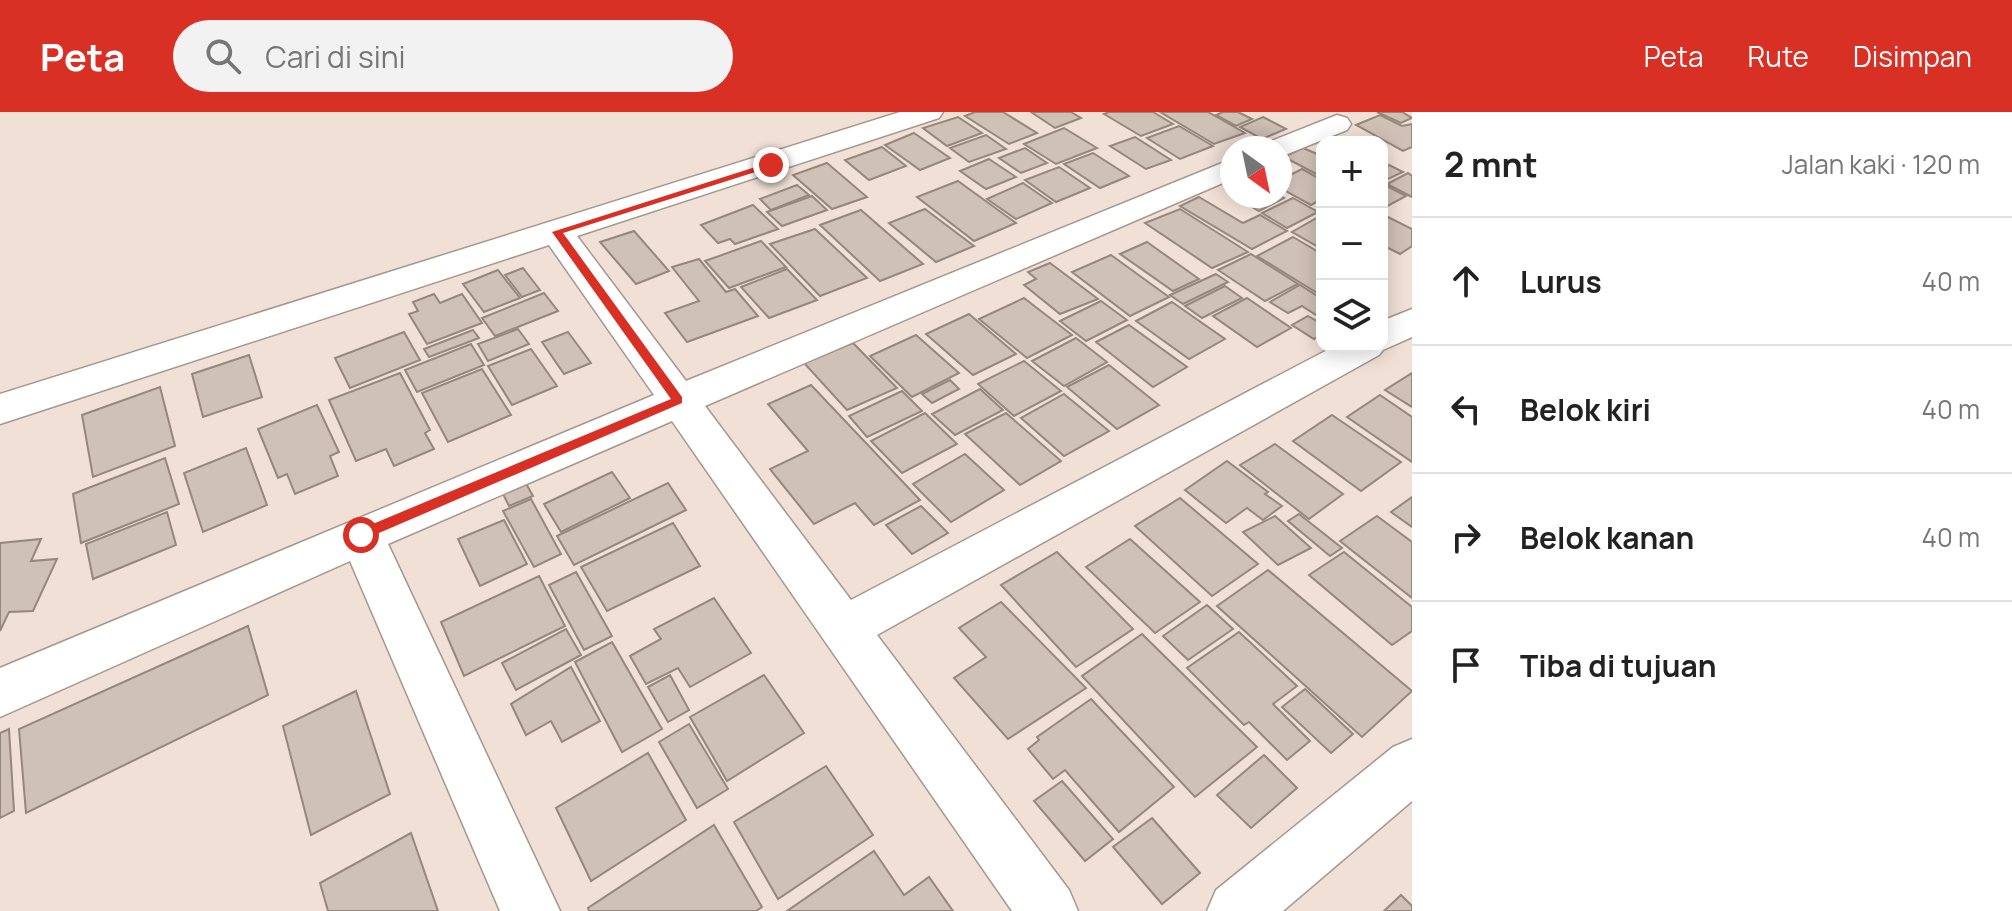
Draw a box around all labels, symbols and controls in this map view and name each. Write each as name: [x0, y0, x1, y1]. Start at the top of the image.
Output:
search box: [173, 20, 733, 92]
text: Peta: [40, 30, 125, 82]
icon: search: [201, 34, 245, 78]
text: Cari di sini: [265, 36, 405, 77]
text: Peta: [1644, 37, 1704, 75]
text: Rute: [1748, 37, 1809, 75]
text: Disimpan: [1853, 37, 1972, 75]
north arrow: [1220, 136, 1292, 208]
map controls: [1316, 136, 1388, 352]
button: +: [1316, 136, 1388, 208]
text: 2 mnt: [1444, 141, 1538, 187]
text: Jalan kaki · 120 m: [1782, 146, 1980, 182]
route end: [753, 147, 789, 183]
button: −: [1316, 208, 1388, 280]
icon: ahead: [1444, 259, 1488, 303]
text: Lurus: [1520, 261, 1602, 302]
text: 40 m: [1922, 263, 1980, 299]
button: layers: [1316, 280, 1388, 352]
icon: left: [1444, 387, 1488, 431]
text: Belok kiri: [1520, 389, 1651, 430]
text: 40 m: [1922, 391, 1980, 427]
icon: right: [1444, 515, 1488, 559]
route start: [343, 517, 379, 553]
text: Belok kanan: [1520, 517, 1694, 558]
text: 40 m: [1922, 519, 1980, 555]
icon: arrive: [1444, 643, 1488, 687]
text: Tiba di tujuan: [1520, 645, 1717, 686]

